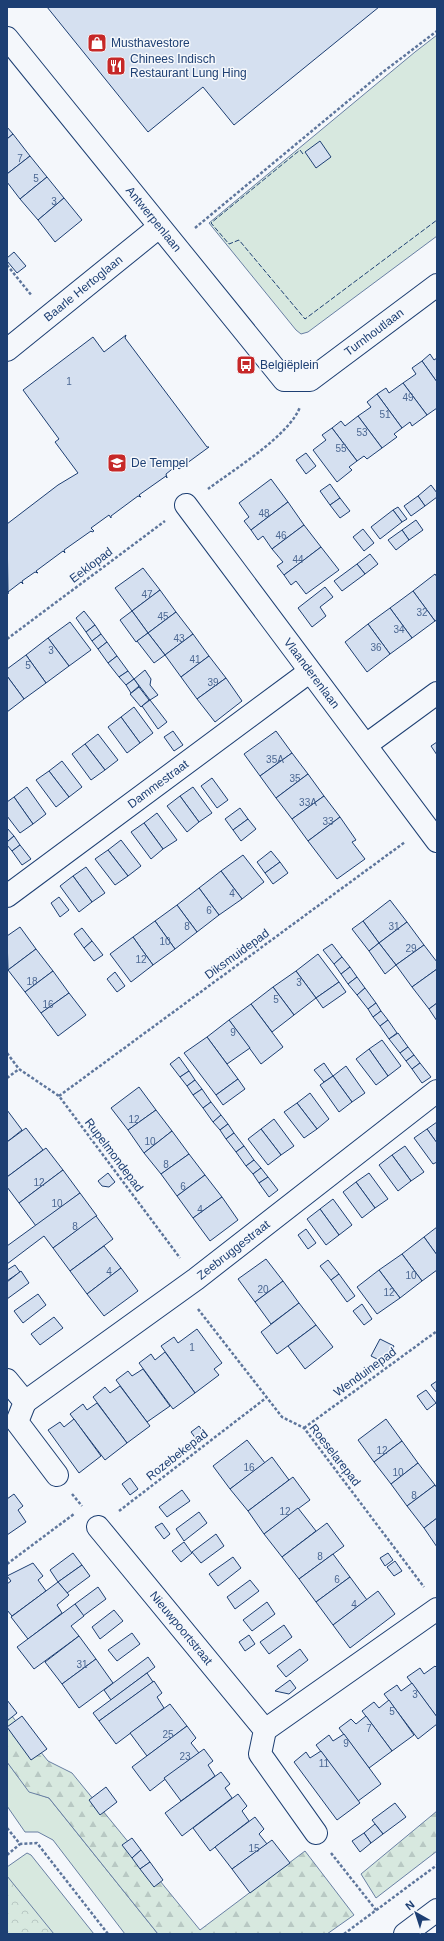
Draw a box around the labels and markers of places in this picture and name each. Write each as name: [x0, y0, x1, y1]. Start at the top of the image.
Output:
shop icon: Musthavestore: [86, 32, 108, 54]
place label: Musthavestore: [111, 36, 190, 50]
place label: Chinees Indisch Restaurant Lung Hing: [130, 52, 247, 80]
restaurant icon: Chinees Indisch Restaurant Lung Hing: [105, 55, 127, 77]
bus stop icon: Belgiëplein: [235, 354, 257, 376]
place label: Belgiëplein: [260, 358, 319, 372]
school or university icon: De Tempel: [106, 452, 128, 474]
place label: De Tempel: [131, 456, 188, 470]

